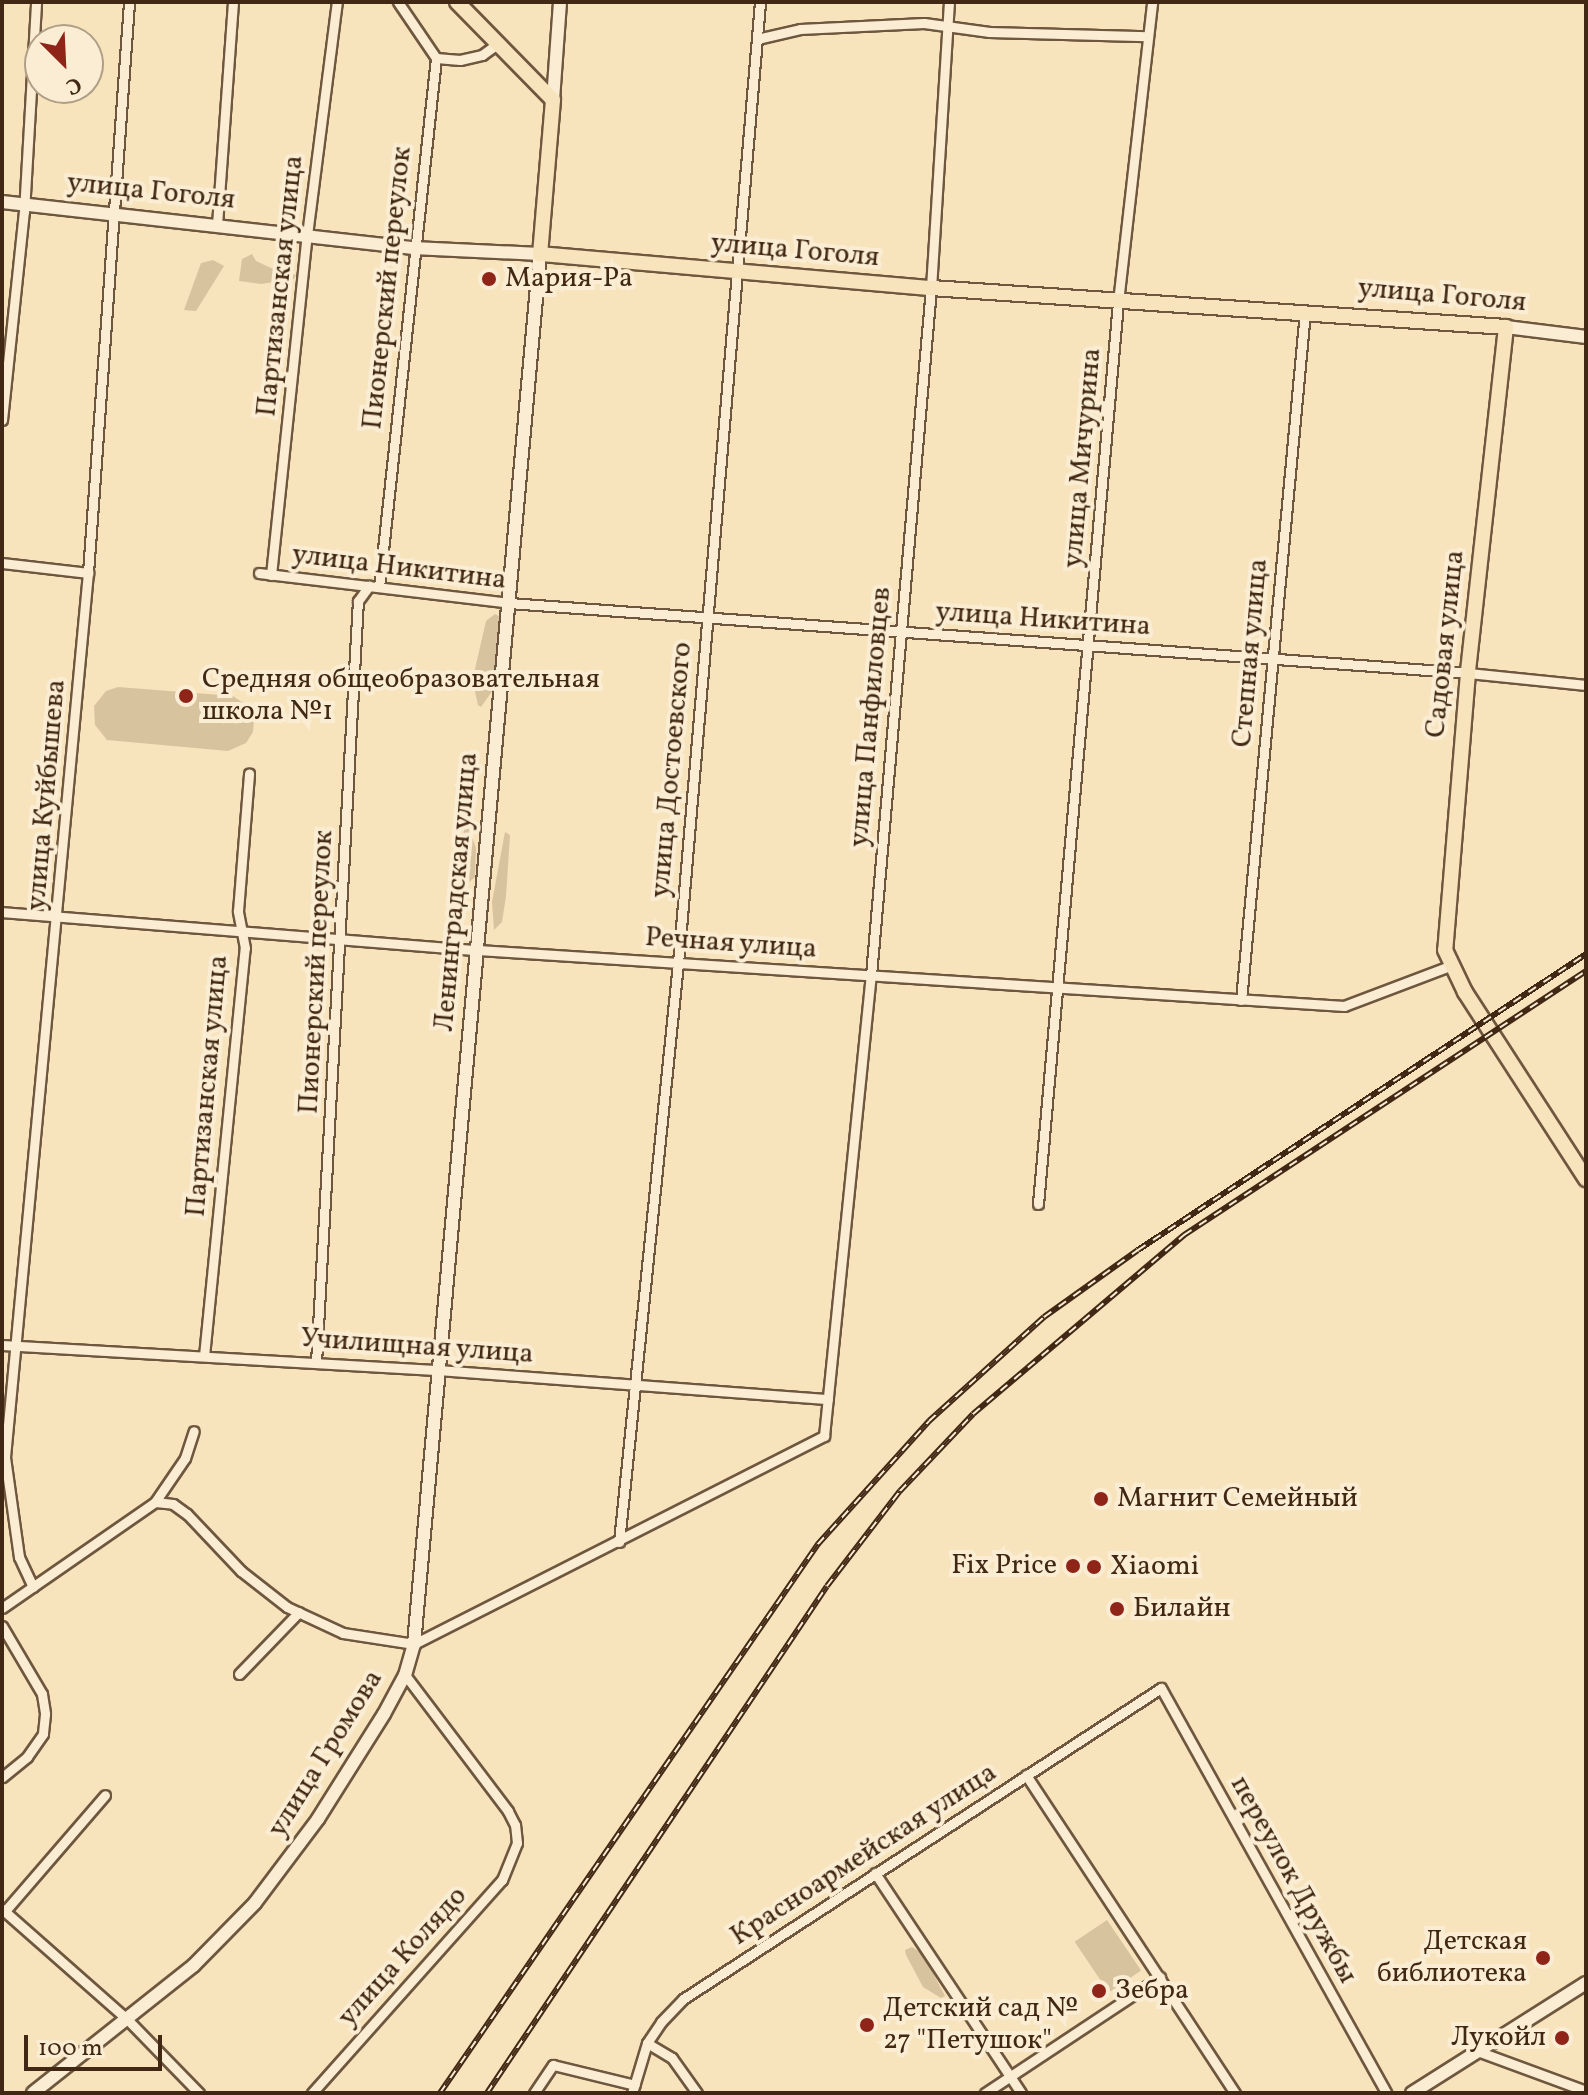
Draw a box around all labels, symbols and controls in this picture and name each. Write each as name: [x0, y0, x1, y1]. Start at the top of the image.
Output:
north arrow: [24, 24, 104, 104]
text: С: [60, 68, 86, 102]
street label: Пионерский переулок: [356, 145, 420, 431]
street label: Партизанская улица: [251, 153, 311, 419]
street label: улица Гоголя: [65, 166, 237, 218]
street label: улица Гоголя: [709, 227, 881, 275]
place label: Мария-Ра: [505, 262, 633, 296]
marker: Мария-Ра: [480, 270, 498, 288]
street label: улица Гоголя: [1356, 272, 1528, 320]
street label: улица Мичурина: [1057, 347, 1109, 569]
street label: улица Никитина: [290, 538, 508, 598]
street label: Садовая улица: [1419, 548, 1473, 740]
street label: Степная улица: [1226, 557, 1276, 749]
street label: улица Панфиловцев: [843, 585, 899, 849]
street label: улица Никитина: [934, 596, 1152, 644]
street label: улица Достоевского: [644, 641, 700, 899]
place label: Средняя общеобразовательная школа №1: [202, 663, 600, 729]
street label: улица Куйбышева: [20, 678, 74, 912]
marker: Средняя общеобразовательная школа №1: [177, 687, 195, 705]
street label: Ленинградская улица: [428, 751, 486, 1033]
street label: Пионерский переулок: [293, 829, 341, 1115]
street label: Речная улица: [643, 921, 819, 967]
street label: Партизанская улица: [180, 953, 236, 1219]
street label: Училищная улица: [299, 1322, 535, 1372]
place label: Магнит Семейный: [1117, 1482, 1358, 1516]
marker: Магнит Семейный: [1092, 1490, 1110, 1508]
place label: Fix Price: [951, 1549, 1057, 1583]
place label: Xiaomi: [1110, 1550, 1199, 1584]
marker: Fix Price: [1064, 1557, 1082, 1575]
marker: Xiaomi: [1085, 1558, 1103, 1576]
place label: Билайн: [1133, 1592, 1231, 1626]
marker: Билайн: [1108, 1600, 1126, 1618]
street label: улица Громова: [261, 1664, 391, 1844]
street label: Красноармейская улица: [724, 1756, 1004, 1954]
street label: переулок Дружбы: [1222, 1771, 1364, 1989]
street label: улица Колядо: [331, 1880, 475, 2034]
place label: Детская библиотека: [1377, 1925, 1527, 1991]
marker: Детская библиотека: [1534, 1949, 1552, 1967]
place label: Зебра: [1115, 1974, 1189, 2008]
marker: Зебра: [1090, 1982, 1108, 2000]
place label: Детский сад № 27 "Петушок": [883, 1992, 1078, 2058]
marker: Детский сад № 27 "Петушок": [858, 2016, 876, 2034]
scale bar: [28, 2019, 166, 2069]
place label: Лукойл: [1451, 2021, 1546, 2055]
marker: Лукойл: [1553, 2029, 1571, 2047]
text: 100 m: [38, 2032, 103, 2066]

